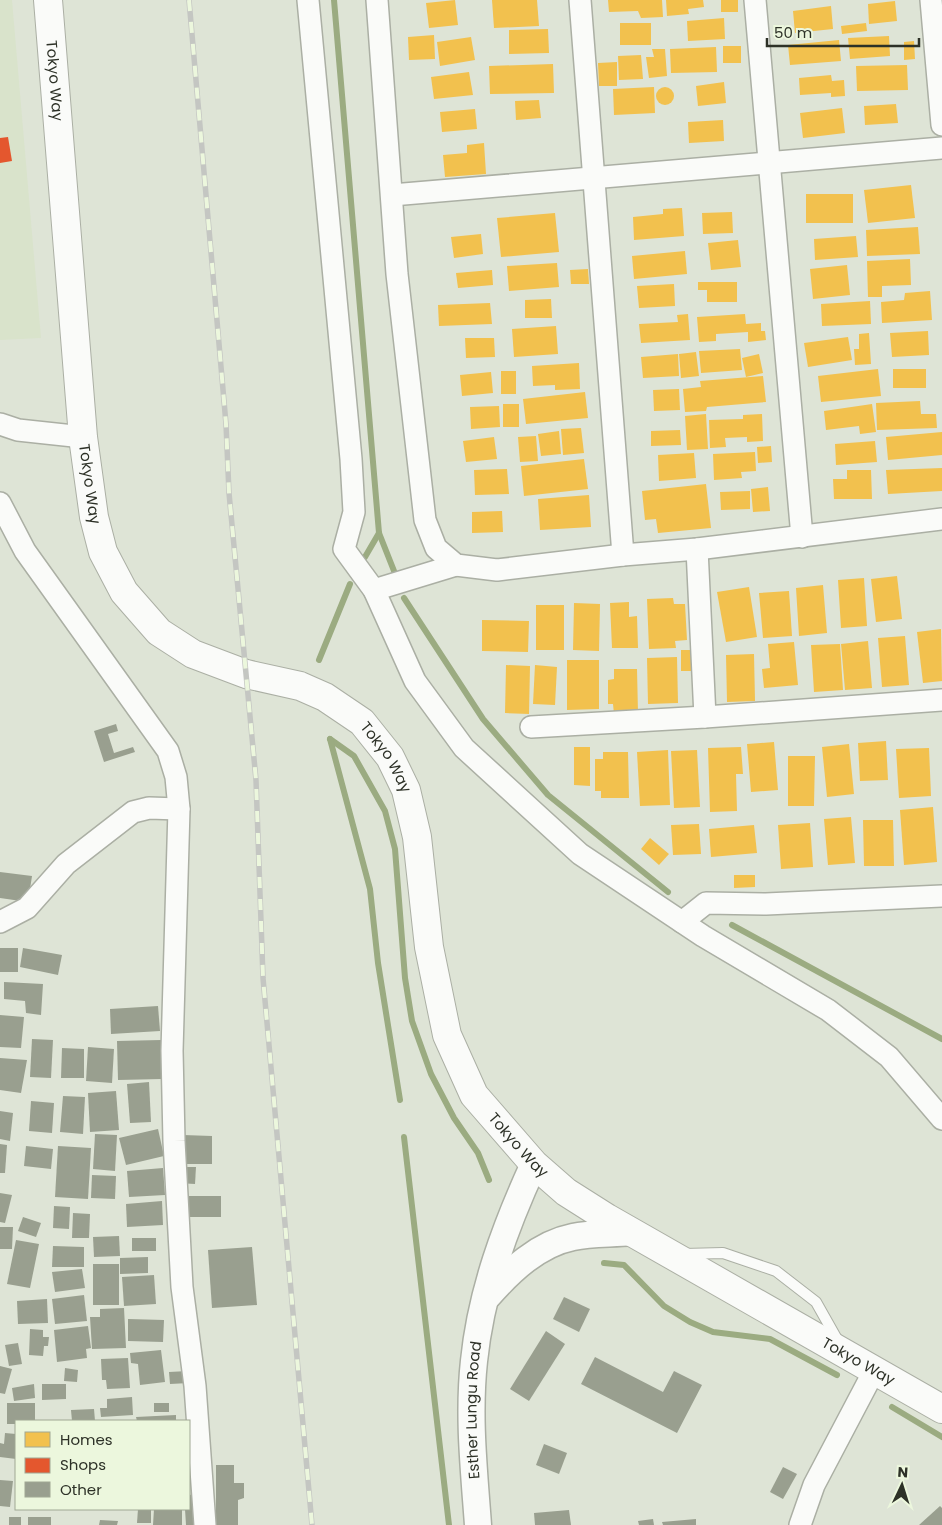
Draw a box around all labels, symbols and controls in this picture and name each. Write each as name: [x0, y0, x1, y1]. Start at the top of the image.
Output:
scale bar: [767, 15, 920, 47]
text: 50 m: [774, 22, 812, 43]
street label: Tokyo Way: [41, 40, 69, 122]
street label: Tokyo Way: [74, 443, 107, 527]
street label: Tokyo Way: [356, 717, 417, 797]
street label: Tokyo Way: [484, 1108, 554, 1182]
street label: Tokyo Way: [818, 1332, 899, 1390]
street label: Esther Lungu Road: [460, 1340, 486, 1480]
legend: [15, 1420, 190, 1510]
text: Homes: [60, 1429, 113, 1450]
text: Shops: [60, 1454, 106, 1475]
north arrow: [877, 1460, 927, 1510]
text: N: [897, 1462, 909, 1482]
text: Other: [60, 1479, 102, 1500]

